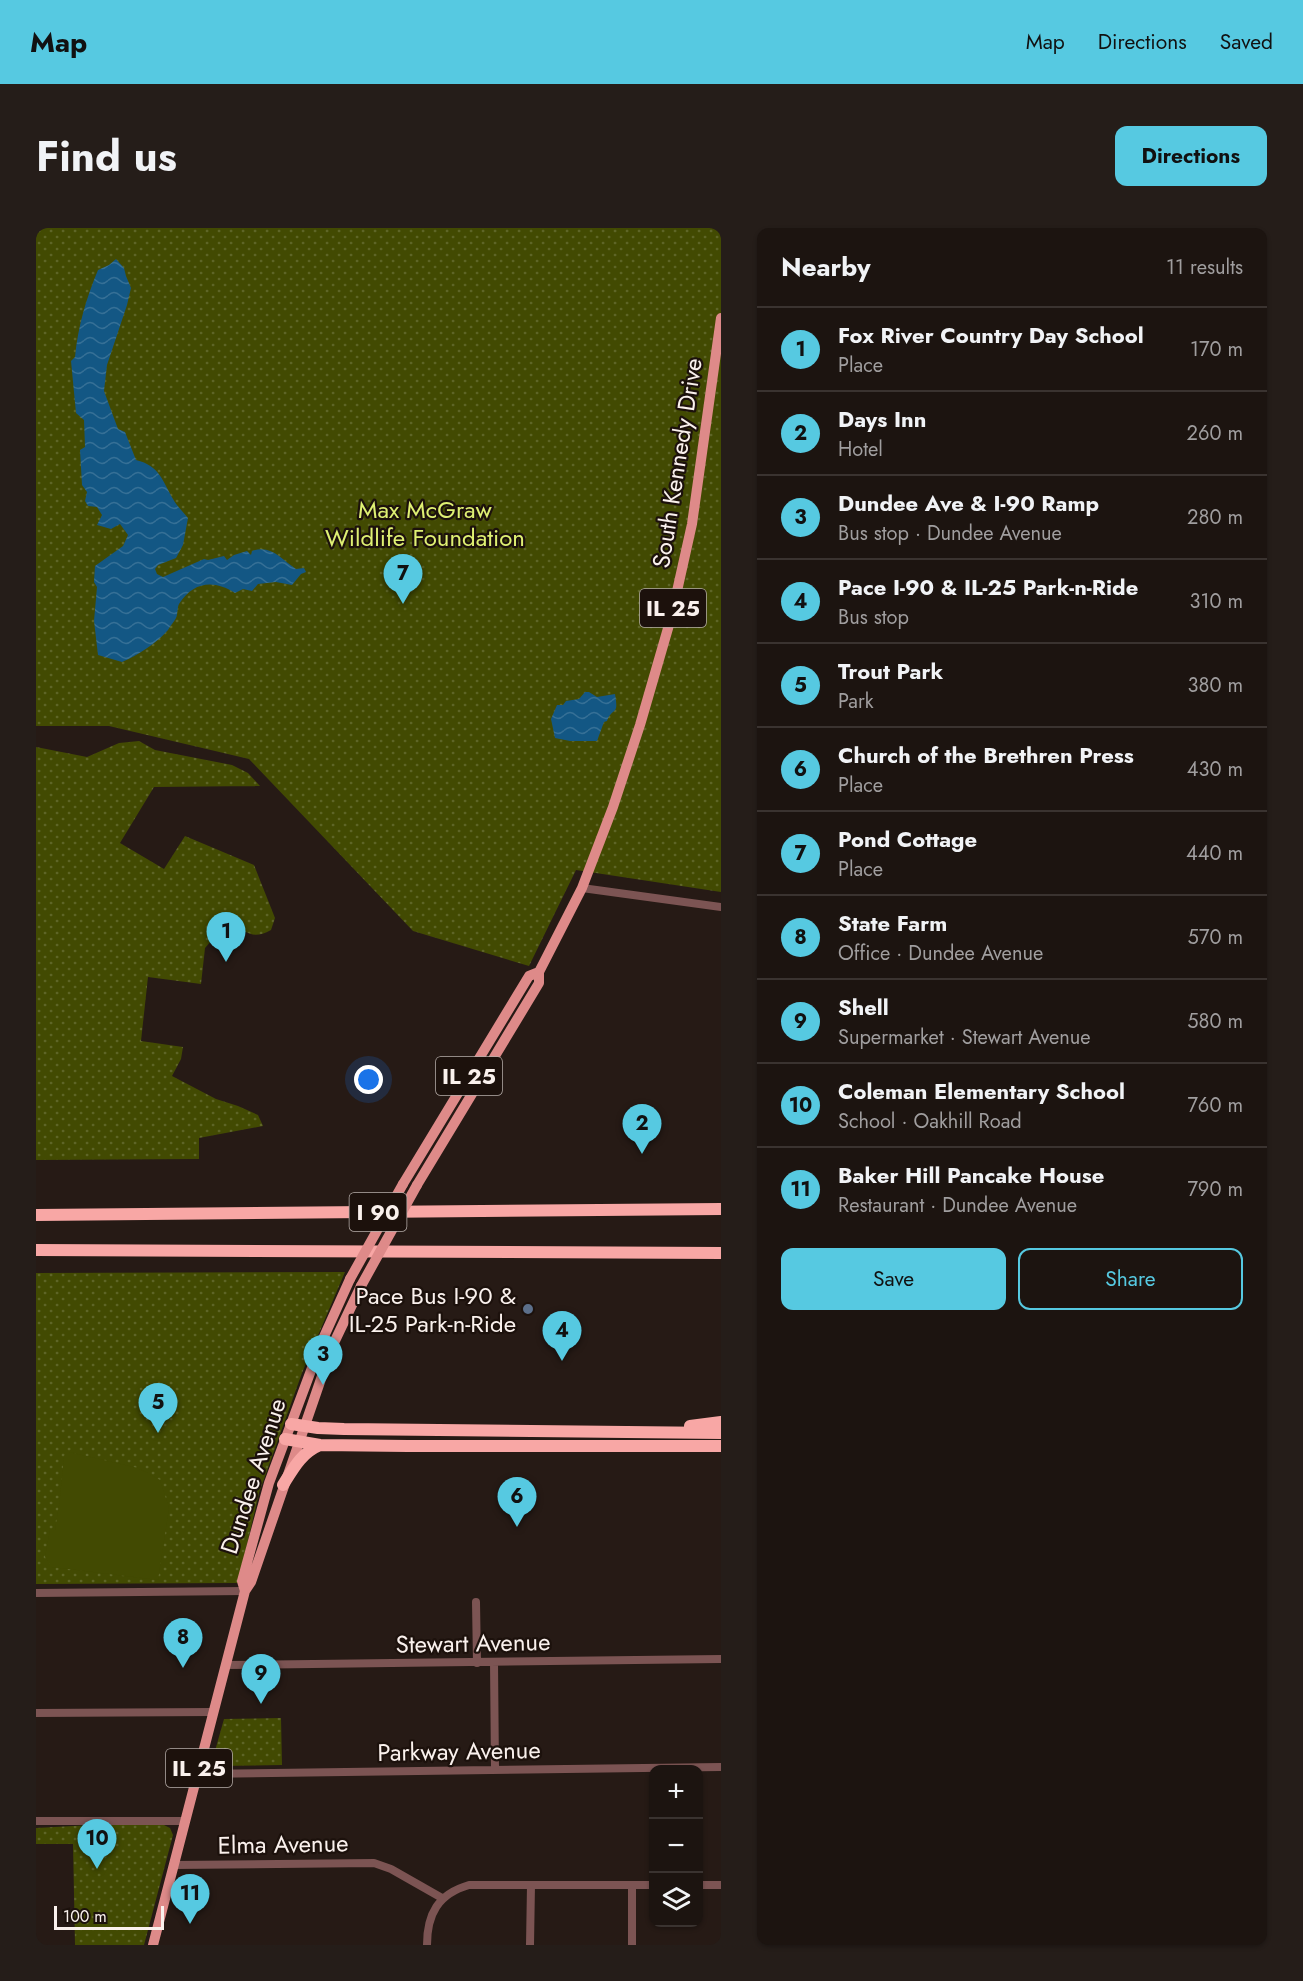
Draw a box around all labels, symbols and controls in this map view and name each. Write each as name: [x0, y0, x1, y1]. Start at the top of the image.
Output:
text: Map: [30, 22, 87, 63]
text: Map: [1026, 27, 1065, 57]
text: Directions: [1098, 27, 1187, 57]
text: Saved: [1220, 27, 1273, 57]
text: Find us: [36, 126, 177, 187]
button: Directions: [1115, 126, 1267, 186]
text: Nearby: [781, 248, 870, 286]
text: 11 results: [1166, 253, 1243, 282]
text: Fox River Country Day School: [838, 319, 1144, 351]
text: 1: [795, 335, 806, 364]
text: 170 m: [1190, 335, 1243, 364]
text: Place: [838, 351, 883, 380]
street label: South Kennedy Drive: [643, 356, 711, 570]
text: Days Inn: [838, 403, 926, 435]
text: 2: [794, 419, 807, 448]
text: 260 m: [1187, 419, 1243, 448]
text: Hotel: [838, 435, 883, 464]
text: Dundee Ave & I-90 Ramp: [838, 487, 1099, 519]
park label: Max McGraw Wildlife Foundation: [325, 492, 525, 555]
text: 3: [794, 503, 807, 532]
text: 280 m: [1187, 503, 1243, 532]
text: Bus stop · Dundee Avenue: [838, 519, 1062, 548]
pin: 7: [384, 554, 422, 604]
text: Pace I-90 & IL-25 Park-n-Ride: [838, 571, 1138, 603]
text: 4: [794, 587, 807, 616]
text: 310 m: [1189, 587, 1243, 616]
road number: IL 25: [640, 589, 706, 627]
text: Bus stop: [838, 603, 909, 632]
text: Trout Park: [838, 655, 943, 687]
text: 5: [794, 671, 807, 700]
text: 380 m: [1188, 671, 1243, 700]
text: Park: [838, 687, 874, 716]
text: Church of the Brethren Press: [838, 739, 1134, 771]
text: 6: [794, 755, 807, 784]
text: 430 m: [1187, 755, 1243, 784]
text: Place: [838, 771, 883, 800]
text: Pond Cottage: [838, 823, 977, 855]
text: 7: [794, 839, 807, 868]
text: 440 m: [1186, 839, 1243, 868]
text: Place: [838, 855, 883, 884]
text: State Farm: [838, 907, 947, 939]
pin: 1: [206, 912, 246, 962]
text: 8: [794, 923, 807, 952]
text: 570 m: [1188, 923, 1243, 952]
text: Office · Dundee Avenue: [838, 939, 1043, 968]
text: Shell: [838, 991, 889, 1023]
text: 9: [794, 1007, 807, 1036]
text: 580 m: [1187, 1007, 1243, 1036]
text: Supermarket · Stewart Avenue: [838, 1023, 1091, 1052]
road number: IL 25: [436, 1057, 502, 1095]
your location: [354, 1065, 383, 1094]
text: Coleman Elementary School: [838, 1075, 1125, 1107]
text: 10: [789, 1091, 812, 1120]
text: 760 m: [1187, 1091, 1243, 1120]
pin: 2: [622, 1104, 662, 1154]
text: School · Oakhill Road: [838, 1107, 1022, 1136]
text: Baker Hill Pancake House: [838, 1159, 1104, 1191]
text: 11: [790, 1175, 811, 1204]
text: 790 m: [1187, 1175, 1243, 1204]
text: Restaurant · Dundee Avenue: [838, 1191, 1077, 1220]
road number: I 90: [350, 1193, 406, 1231]
button: Save: [781, 1248, 1006, 1310]
button: Share: [1018, 1248, 1243, 1310]
place label: Pace Bus I-90 & IL-25 Park-n-Ride: [349, 1278, 516, 1341]
marker: Pace Bus I-90 & IL-25 Park-n-Ride: [521, 1302, 535, 1316]
pin: 4: [542, 1312, 582, 1361]
pin: 3: [304, 1336, 342, 1385]
pin: 5: [138, 1384, 178, 1433]
street label: Dundee Avenue: [211, 1394, 295, 1558]
pin: 6: [498, 1478, 536, 1527]
pin: 8: [164, 1618, 202, 1668]
street label: Stewart Avenue: [395, 1624, 551, 1662]
pin: 9: [242, 1654, 280, 1704]
street label: Parkway Avenue: [377, 1732, 541, 1770]
road number: IL 25: [166, 1749, 232, 1787]
map controls: [649, 1765, 703, 1927]
button: +: [649, 1765, 703, 1819]
button: −: [649, 1819, 703, 1873]
pin: 10: [78, 1820, 116, 1869]
street label: Elma Avenue: [217, 1825, 349, 1863]
button: layers: [649, 1873, 703, 1927]
pin: 11: [170, 1874, 210, 1924]
scale bar: [54, 1903, 164, 1930]
text: 100 m: [63, 1905, 107, 1928]

